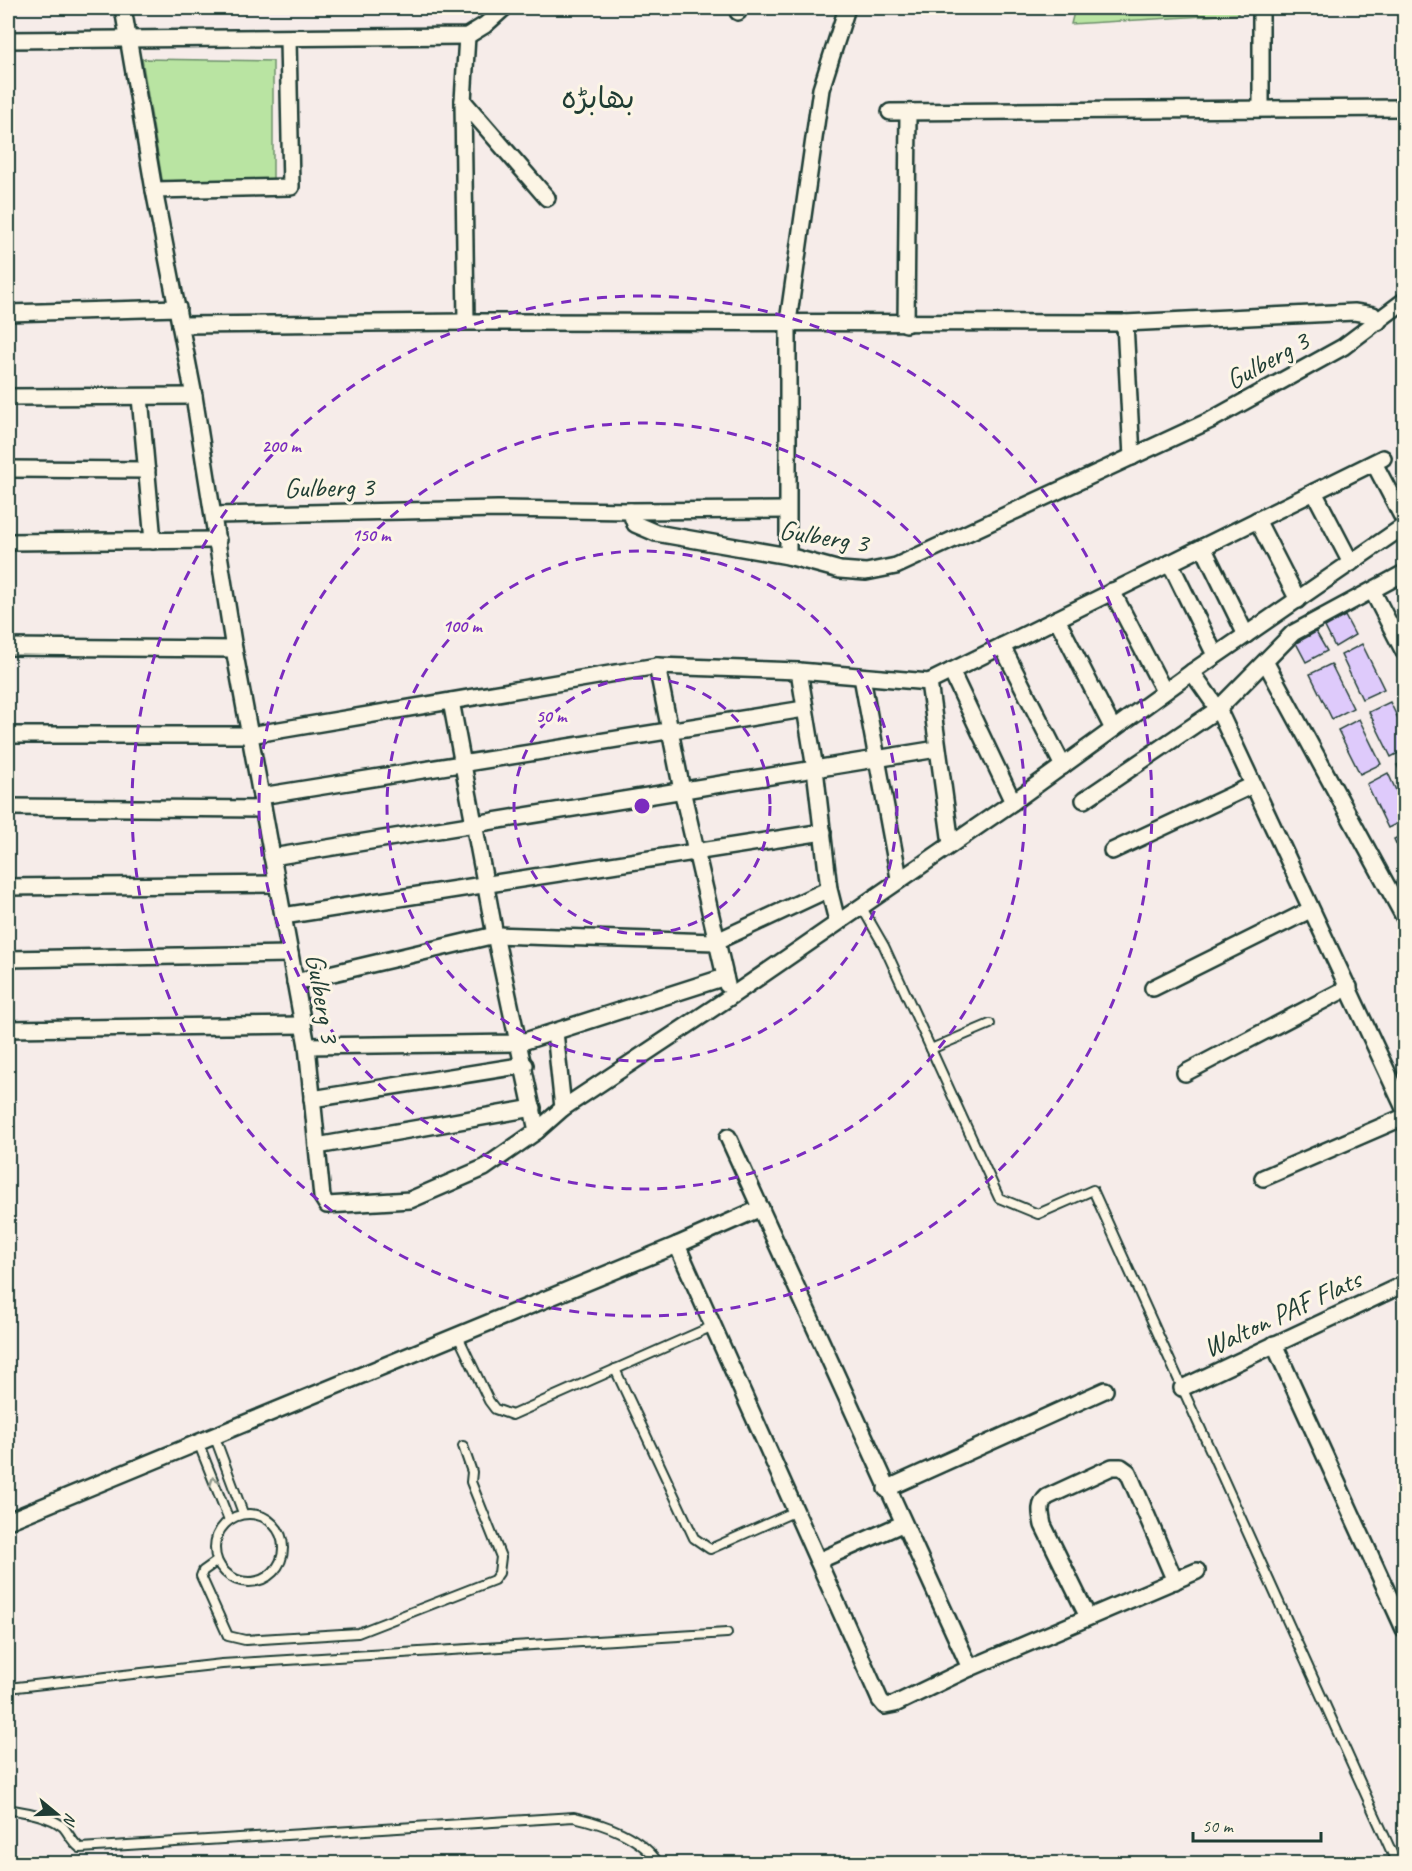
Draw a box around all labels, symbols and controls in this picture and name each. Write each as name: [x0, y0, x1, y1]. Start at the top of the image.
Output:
district label: بھابڑہ: [561, 79, 635, 117]
street label: Gulberg 3: [1219, 322, 1317, 397]
text: 200 m: [262, 435, 302, 457]
street label: Gulberg 3: [284, 469, 377, 505]
street label: Gulberg 3: [777, 512, 873, 561]
text: 150 m: [352, 524, 392, 546]
text: 100 m: [443, 615, 483, 637]
text: 50 m: [536, 705, 568, 727]
centre of rings: [632, 796, 652, 816]
street label: Gulberg 3: [298, 951, 348, 1048]
street label: Walton PAF Flats: [1197, 1260, 1369, 1365]
one-way arrow: [208, 1476, 221, 1486]
north arrow: [27, 1784, 87, 1844]
scale bar: [1193, 1805, 1320, 1843]
text: N: [58, 1811, 81, 1829]
text: 50 m: [1202, 1815, 1235, 1837]

